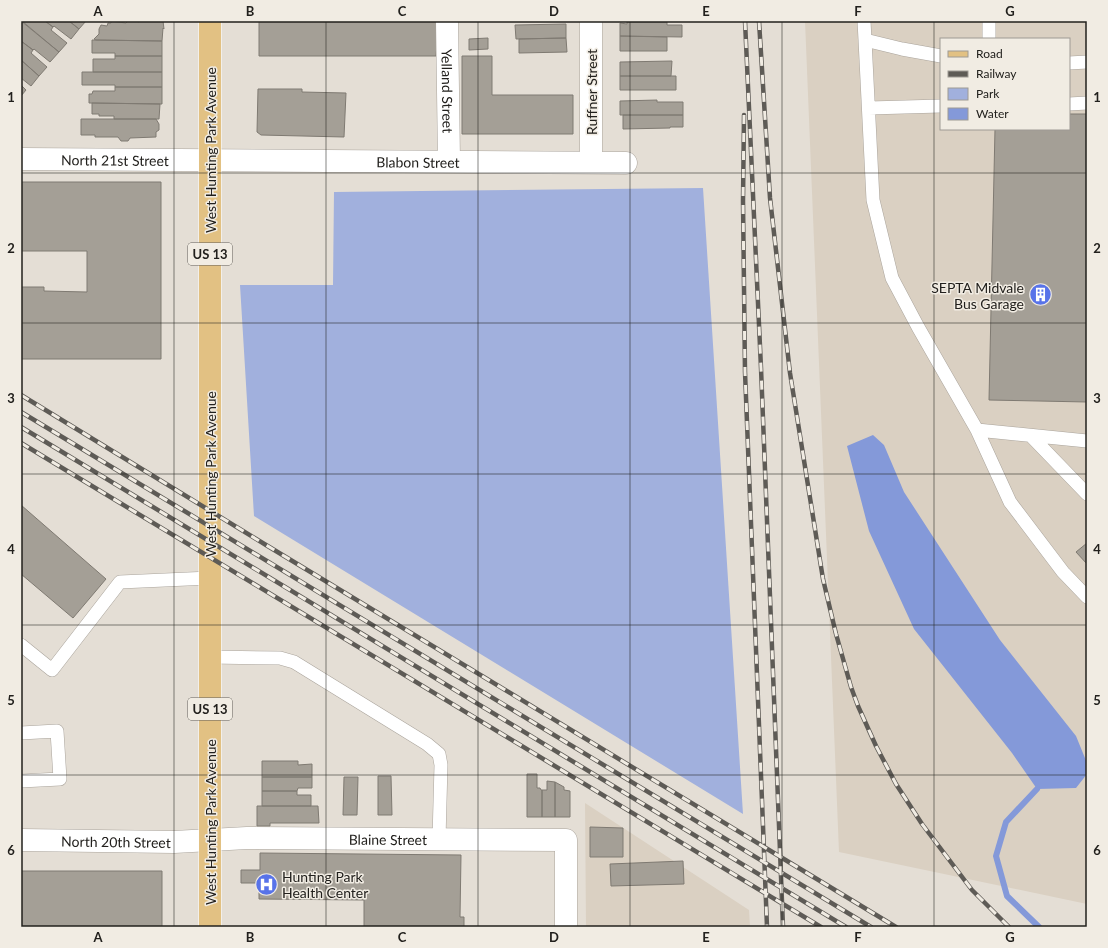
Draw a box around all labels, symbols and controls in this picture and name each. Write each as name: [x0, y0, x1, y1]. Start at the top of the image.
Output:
text: A: [92, 3, 103, 19]
text: B: [246, 3, 255, 19]
text: C: [398, 3, 407, 19]
text: D: [549, 3, 559, 19]
text: E: [702, 3, 710, 19]
text: F: [854, 3, 862, 19]
text: G: [1005, 3, 1015, 19]
legend: [940, 38, 1070, 130]
text: Road: [976, 46, 1003, 61]
street label: Yelland Street: [439, 49, 457, 133]
street label: Ruffner Street: [583, 49, 600, 135]
text: Railway: [976, 66, 1017, 81]
street label: West Hunting Park Avenue: [202, 67, 219, 233]
text: Park: [976, 86, 1000, 101]
text: 1: [7, 89, 15, 105]
text: 1: [1093, 89, 1101, 105]
text: Water: [976, 106, 1009, 121]
street label: North 21st Street: [61, 151, 169, 168]
street label: Blabon Street: [376, 153, 460, 170]
text: 2: [7, 240, 15, 256]
text: 2: [1093, 240, 1101, 256]
road number: US 13: [188, 243, 232, 265]
place label: SEPTA Midvale Bus Garage: [931, 279, 1024, 312]
building icon: SEPTA Midvale Bus Garage: [1027, 282, 1053, 308]
text: 3: [7, 390, 15, 406]
text: 3: [1093, 390, 1101, 406]
street label: West Hunting Park Avenue: [202, 391, 219, 557]
text: 4: [7, 541, 15, 557]
text: 4: [1093, 541, 1101, 557]
text: 5: [7, 692, 15, 708]
text: 5: [1093, 692, 1101, 708]
road number: US 13: [188, 698, 232, 720]
street label: West Hunting Park Avenue: [202, 739, 219, 905]
street label: Blaine Street: [349, 830, 427, 848]
street label: North 20th Street: [61, 832, 171, 850]
text: 6: [7, 842, 15, 858]
text: 6: [1093, 842, 1101, 858]
place label: Hunting Park Health Center: [282, 868, 368, 901]
hospital icon: Hunting Park Health Center: [254, 871, 280, 897]
text: A: [92, 929, 103, 945]
text: B: [246, 929, 255, 945]
text: C: [398, 929, 407, 945]
text: D: [549, 929, 559, 945]
text: E: [702, 929, 710, 945]
text: F: [854, 929, 862, 945]
text: G: [1005, 929, 1015, 945]

